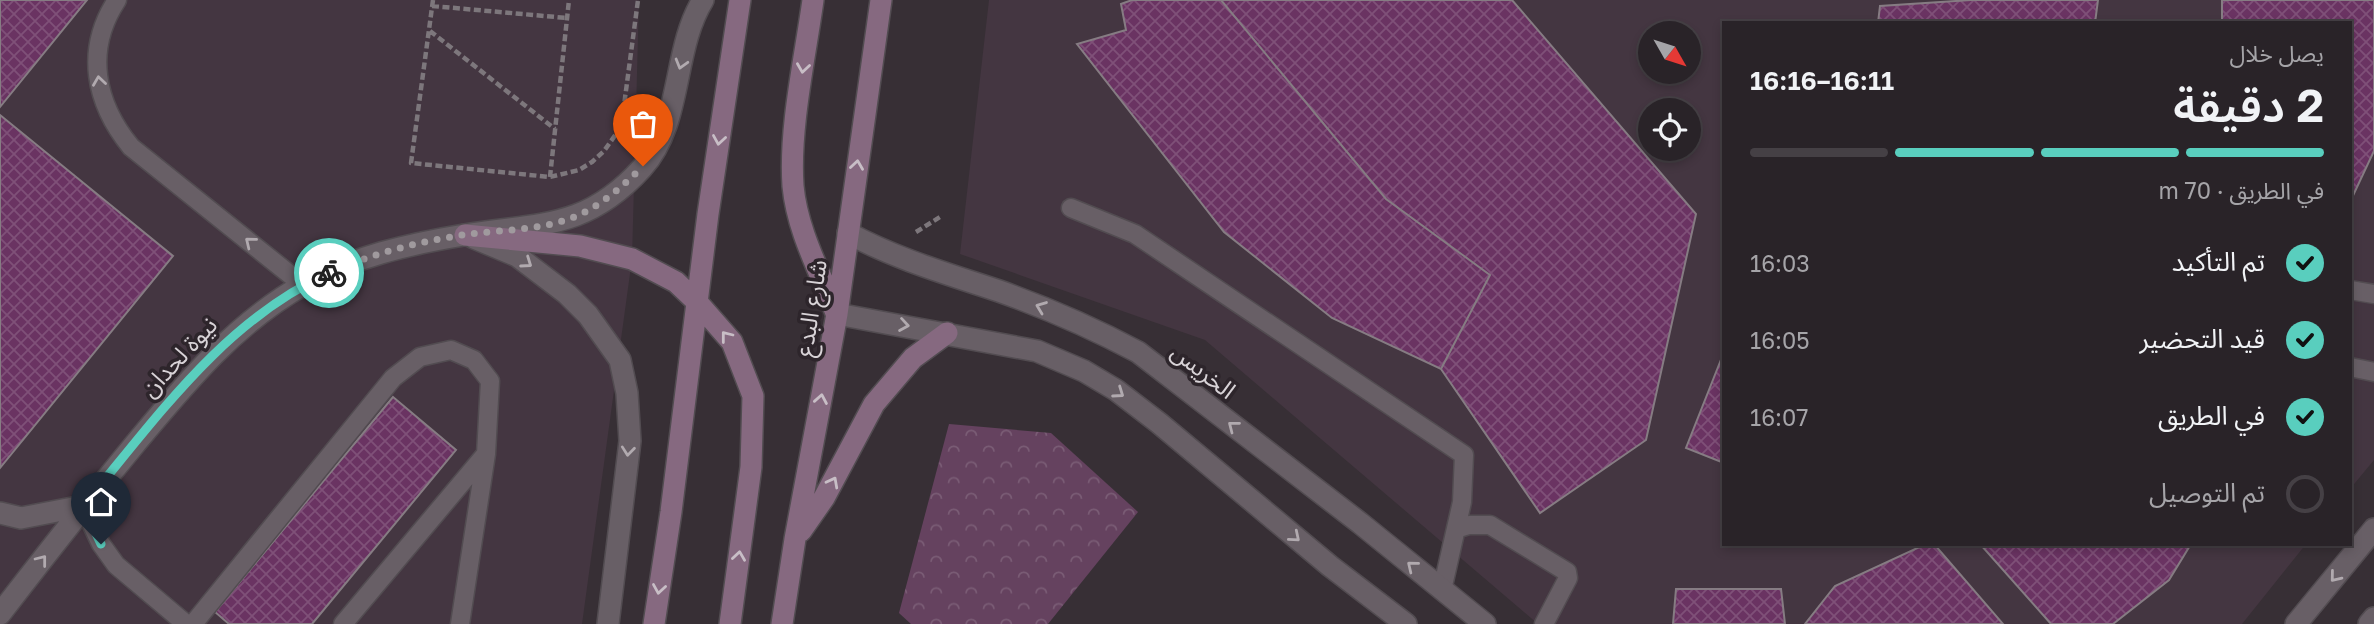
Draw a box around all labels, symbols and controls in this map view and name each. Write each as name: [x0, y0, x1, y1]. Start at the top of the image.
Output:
north arrow: [1638, 21, 1701, 84]
map controls: [1638, 21, 1701, 161]
text: يصل خلال: [2229, 39, 2324, 67]
one-way arrow: [674, 58, 689, 70]
one-way arrow: [796, 62, 811, 73]
text: 16:11–16:16: [1750, 65, 1894, 96]
one-way arrow: [92, 75, 107, 87]
text: 2 دقيقة: [2173, 77, 2324, 132]
pin: [613, 94, 673, 166]
button: locate: [1638, 98, 1701, 161]
icon: bag: [624, 105, 662, 143]
one-way arrow: [711, 134, 726, 146]
one-way arrow: [850, 159, 865, 171]
text: في الطريق · 70 m: [2158, 176, 2324, 204]
one-way arrow: [245, 238, 258, 251]
courier: [294, 238, 364, 308]
icon: check: [2286, 244, 2324, 282]
text: تم التأكيد: [2172, 246, 2265, 277]
text: 16:03: [1750, 249, 1810, 277]
icon: bike: [310, 254, 348, 292]
one-way arrow: [519, 255, 532, 267]
street label: شارع البدع: [788, 257, 836, 359]
one-way arrow: [1035, 302, 1047, 316]
street label: نيوة لحدان: [134, 310, 223, 403]
one-way arrow: [898, 318, 910, 333]
icon: check: [2286, 321, 2324, 359]
text: قيد التحضير: [2139, 323, 2265, 354]
text: 16:05: [1750, 326, 1810, 354]
one-way arrow: [721, 332, 734, 344]
street label: الخريس: [1165, 336, 1242, 405]
one-way arrow: [1111, 385, 1124, 397]
one-way arrow: [813, 393, 828, 405]
icon: check: [2286, 398, 2324, 436]
text: في الطريق: [2158, 400, 2265, 431]
text: 16:07: [1750, 403, 1808, 431]
one-way arrow: [1229, 421, 1241, 434]
one-way arrow: [621, 446, 636, 457]
pin: [71, 472, 131, 544]
one-way arrow: [825, 476, 838, 489]
text: تم التوصيل: [2149, 477, 2265, 508]
icon: home: [82, 483, 120, 521]
one-way arrow: [1287, 529, 1300, 541]
one-way arrow: [731, 551, 746, 562]
one-way arrow: [33, 555, 46, 568]
one-way arrow: [1408, 562, 1421, 574]
one-way arrow: [2331, 568, 2343, 581]
one-way arrow: [652, 583, 667, 594]

